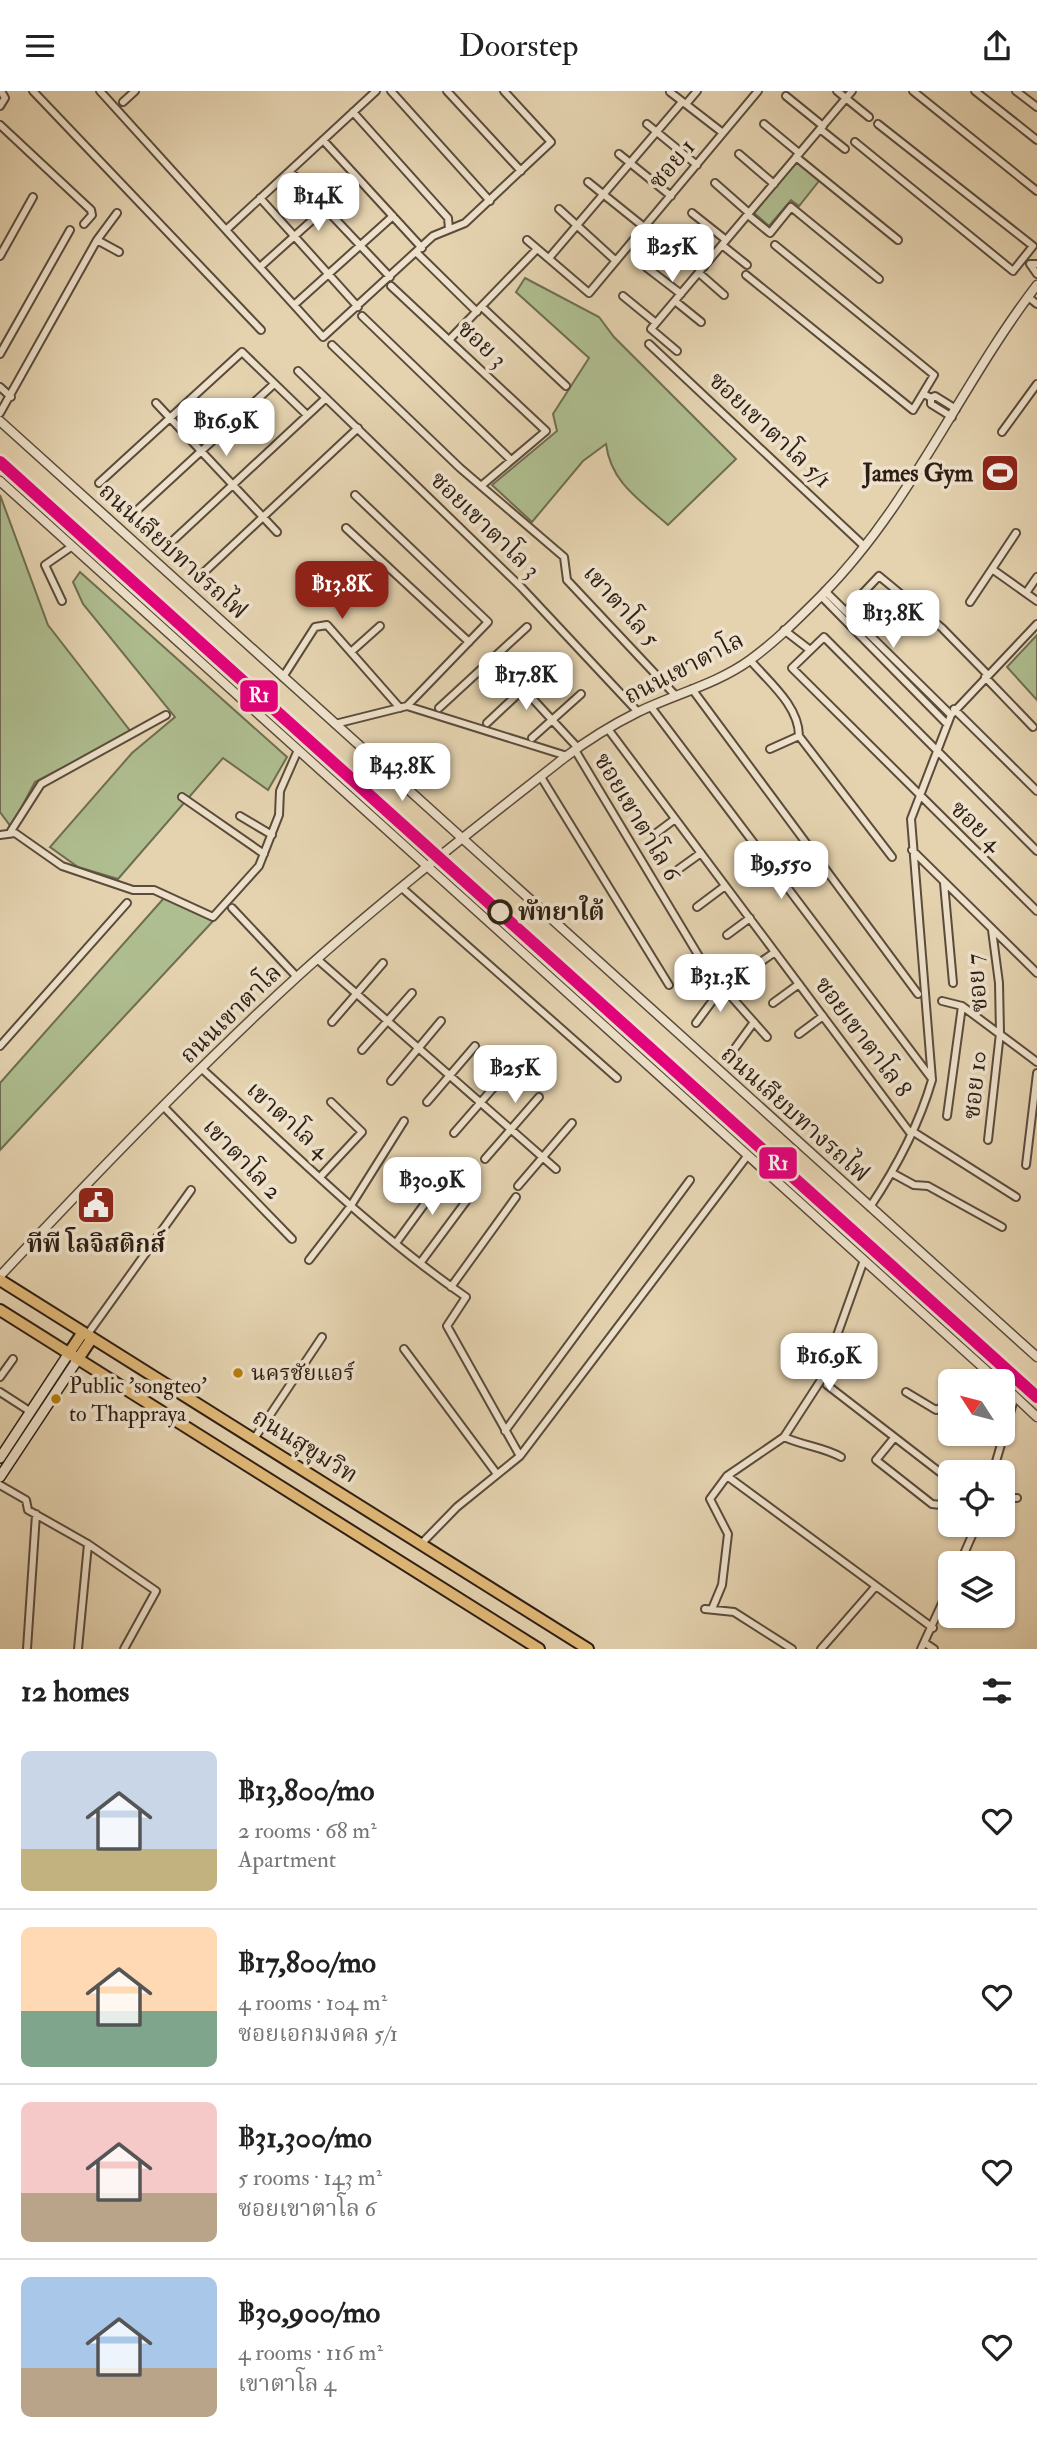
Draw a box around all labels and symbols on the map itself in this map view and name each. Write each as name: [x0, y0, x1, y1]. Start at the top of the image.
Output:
street label: ซอย 1: [642, 132, 702, 196]
pin: ฿14K: [277, 173, 359, 233]
pin: ฿25K: [631, 225, 713, 284]
street label: ซอย 3: [451, 313, 513, 375]
street label: ซอยเขาตาโล 5/1: [702, 363, 840, 495]
pin: ฿16.9K: [169, 399, 283, 458]
sports icon: James Gym: [979, 452, 1021, 494]
place label: James Gym: [862, 458, 973, 489]
street label: ซอยเขาตาโล 3: [423, 463, 549, 585]
street label: ถนนเลียบทางรถไฟ: [92, 474, 256, 626]
street label: เขาตาโล 5: [576, 557, 668, 654]
pin: ฿13.8K: [285, 561, 399, 621]
pin: ฿13.8K: [836, 591, 950, 650]
street label: ถนนเขาตาโล: [617, 622, 749, 711]
pin: ฿17.8K: [469, 653, 583, 712]
line badge: R1: [239, 679, 279, 713]
text: R1: [249, 684, 269, 708]
pin: ฿43.8K: [345, 743, 459, 803]
street label: ซอยเขาตาโล 6: [587, 746, 691, 888]
street label: ซอย 4: [943, 794, 1009, 859]
pin: ฿9,550: [724, 841, 838, 901]
place label: พัทยาใต้: [518, 895, 605, 928]
marker: พัทยาใต้: [488, 900, 512, 924]
street label: ซอย 7: [959, 952, 995, 1014]
street label: ถนนเขาตาโล: [171, 955, 289, 1070]
pin: ฿31.3K: [663, 955, 777, 1014]
street label: ซอยเขาตาโล 8: [807, 969, 921, 1104]
street label: ถนนเลียบทางรถไฟ: [714, 1037, 878, 1189]
pin: ฿25K: [474, 1045, 556, 1105]
street label: ซอย 10: [956, 1049, 994, 1121]
street label: เขาตาโล 4: [240, 1072, 339, 1166]
street label: เขาตาโล 2: [196, 1110, 291, 1206]
line badge: R1: [758, 1146, 798, 1180]
text: R1: [768, 1152, 788, 1176]
pin: ฿30.9K: [375, 1157, 489, 1217]
public building icon: ทีพี โลจิสติกส์: [75, 1184, 117, 1226]
place label: ทีพี โลจิสติกส์: [27, 1227, 166, 1260]
pin: ฿16.9K: [772, 1333, 886, 1393]
place label: นครชัยแอร์: [251, 1359, 355, 1387]
marker: นครชัยแอร์: [231, 1366, 245, 1380]
north arrow: [938, 1369, 1015, 1445]
place label: Public 'songteo' to Thappraya: [69, 1372, 207, 1429]
marker: Public 'songteo' to Thappraya: [49, 1392, 63, 1406]
street label: ถนนสุขุมวิท: [247, 1401, 363, 1491]

